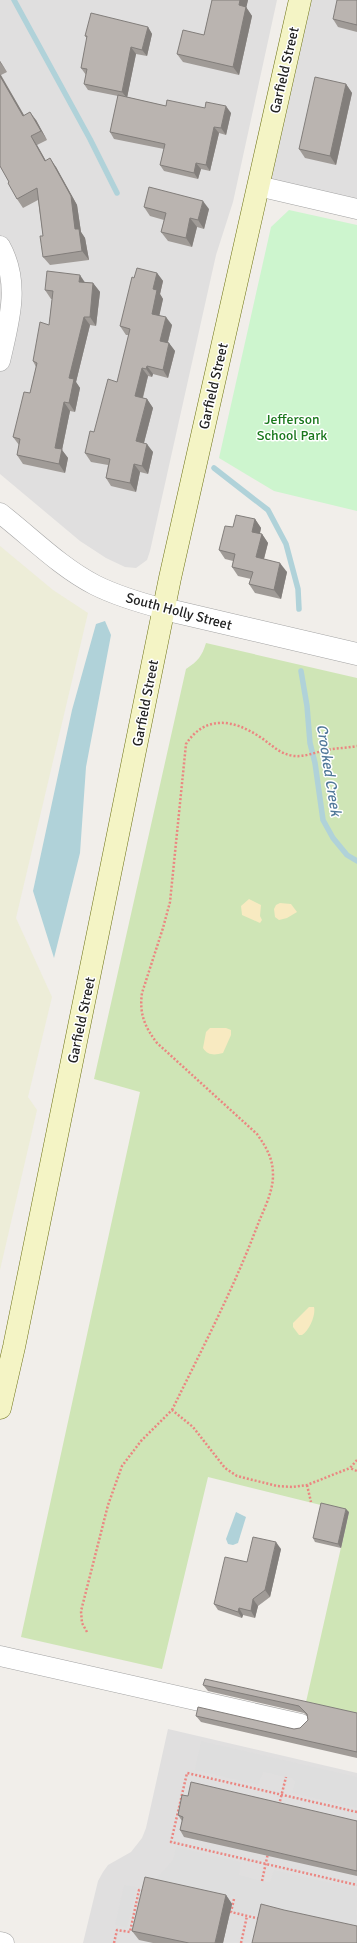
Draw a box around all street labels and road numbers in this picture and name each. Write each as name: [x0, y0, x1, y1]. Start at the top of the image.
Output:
street label: Garfield Street: [266, 25, 303, 115]
street label: Garfield Street: [195, 341, 232, 431]
street label: South Holly Street: [124, 589, 234, 634]
street label: Garfield Street: [129, 658, 162, 748]
street label: Garfield Street: [64, 975, 99, 1065]

